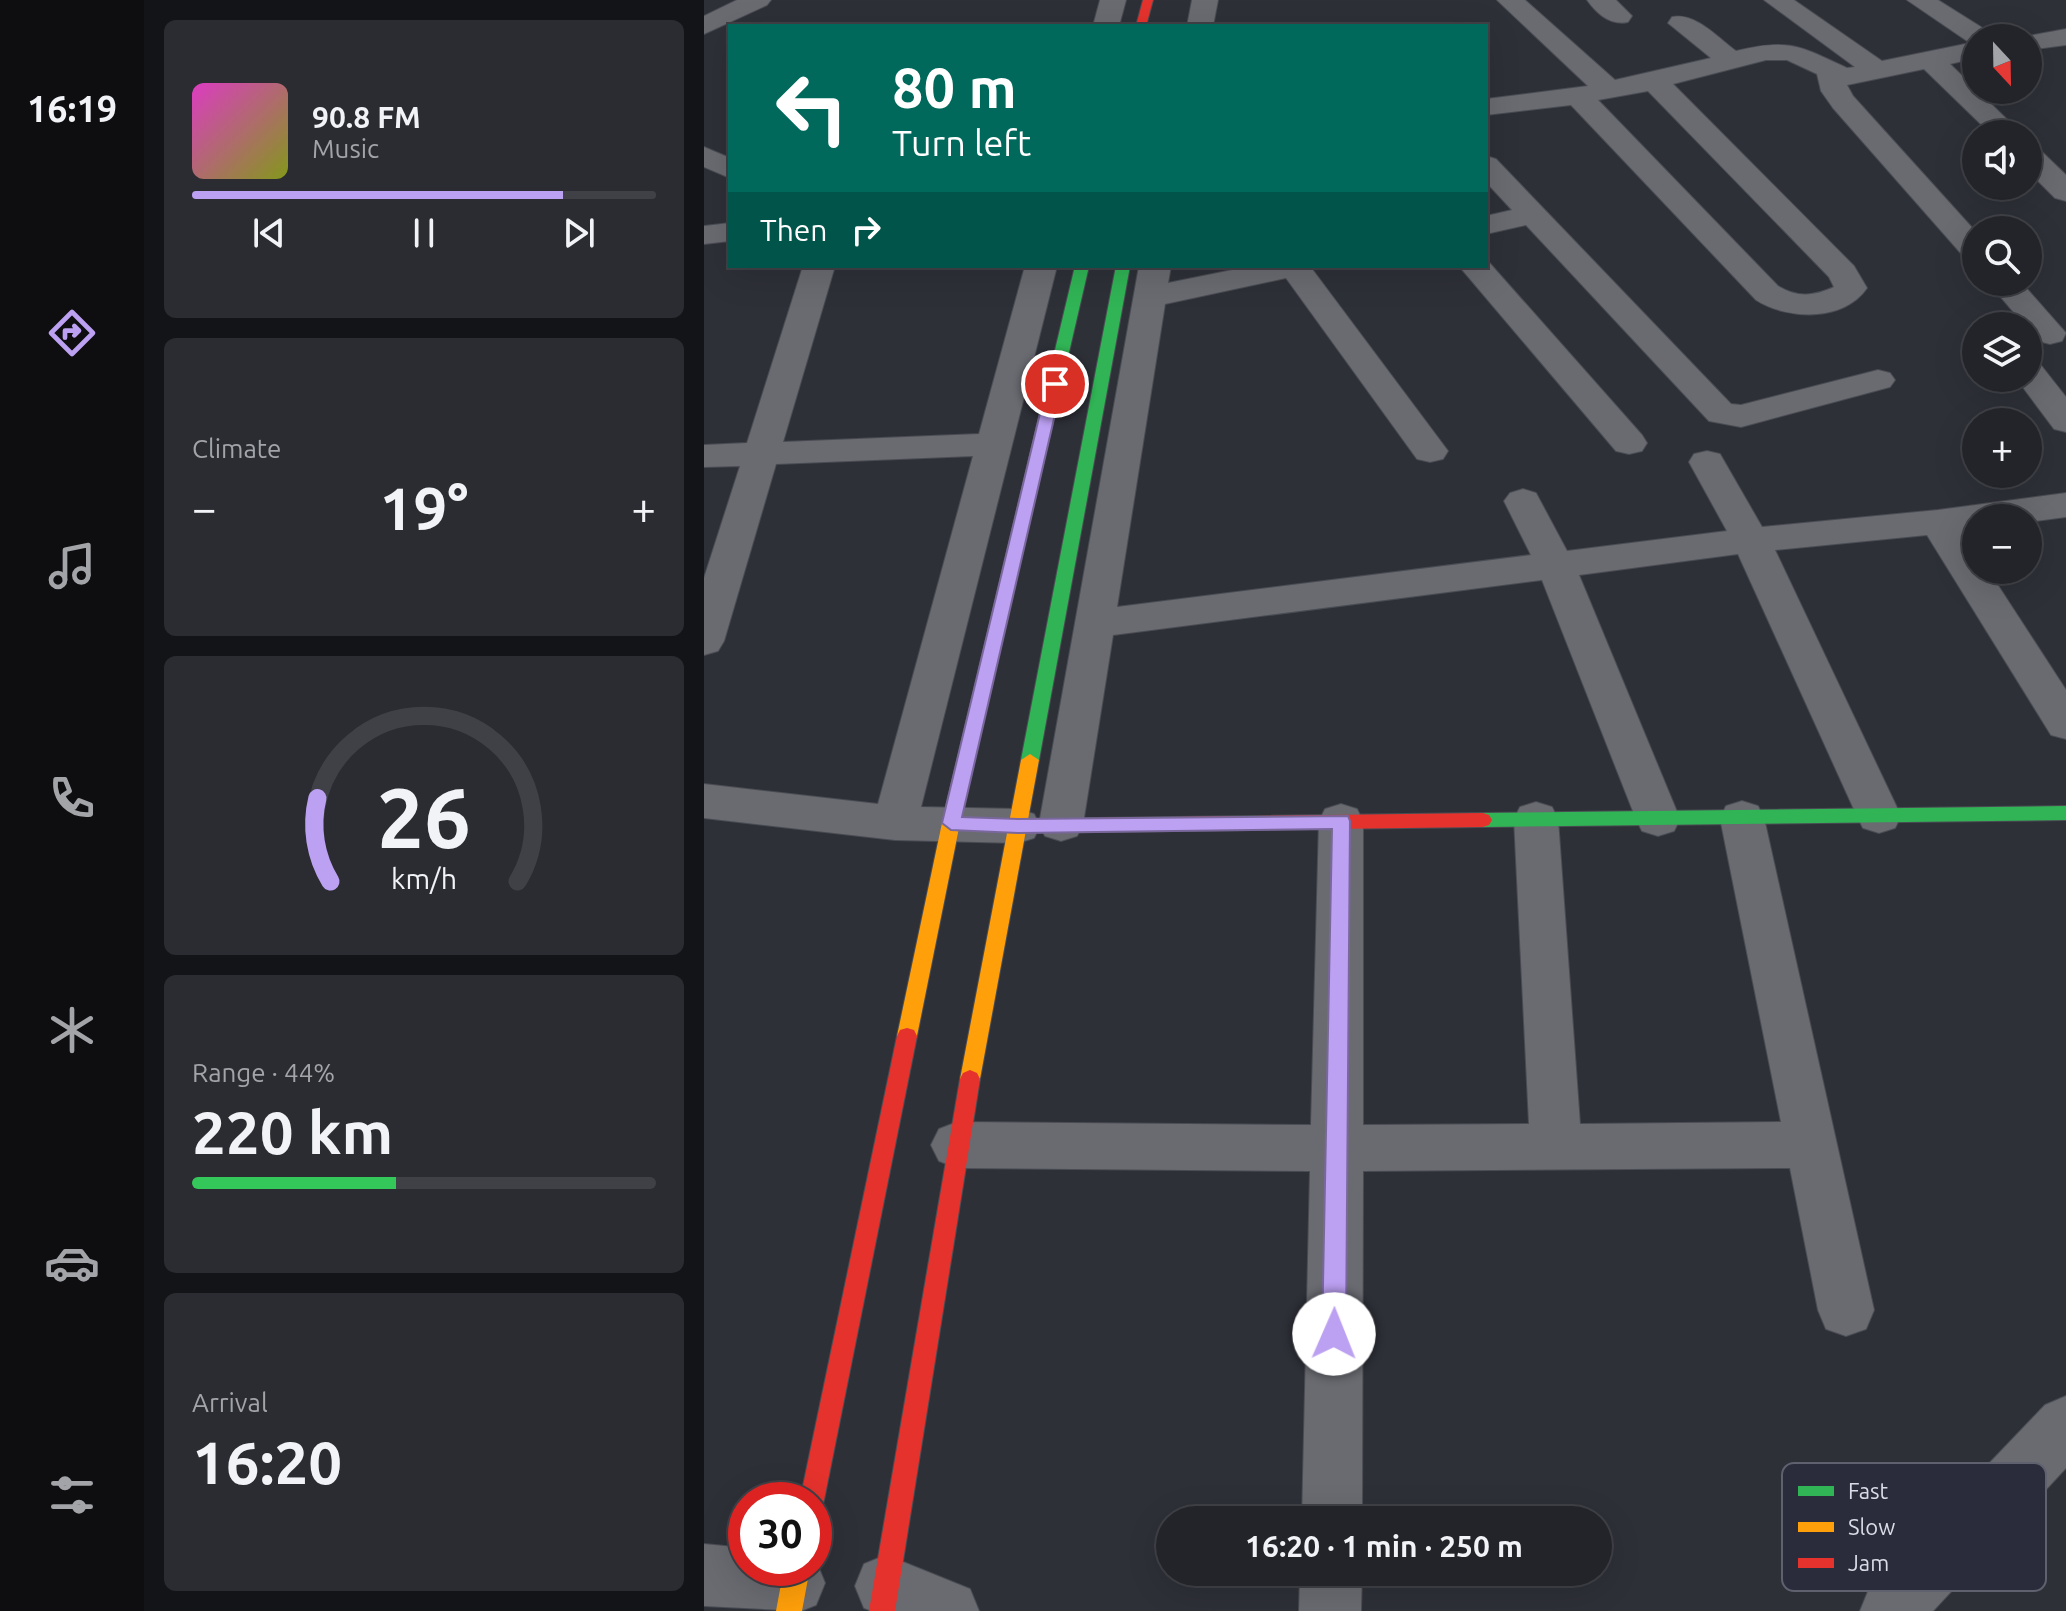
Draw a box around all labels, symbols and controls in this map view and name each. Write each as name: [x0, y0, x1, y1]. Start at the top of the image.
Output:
north arrow: [1962, 24, 2042, 104]
map controls: [1962, 24, 2042, 584]
icon: left: [760, 56, 864, 160]
text: 80 m: [892, 56, 1017, 119]
text: 16:19: [27, 88, 117, 129]
text: 90.8 FM: [312, 100, 421, 134]
button: sound: [1962, 120, 2042, 200]
text: Turn left: [892, 122, 1031, 163]
text: Music: [312, 134, 379, 163]
icon: right: [844, 208, 888, 252]
icon: previous: [247, 211, 291, 255]
icon: pause: [402, 211, 446, 255]
icon: next: [557, 211, 601, 255]
text: Then: [760, 213, 828, 247]
button: search: [1962, 216, 2042, 296]
icon: directions: [44, 305, 100, 361]
button: layers: [1962, 312, 2042, 392]
pin: [1021, 350, 1089, 418]
icon: arrive: [1033, 362, 1077, 406]
button: +: [1962, 408, 2042, 488]
text: Climate: [192, 434, 281, 463]
text: 19°: [380, 474, 468, 541]
text: −: [192, 483, 217, 532]
text: +: [631, 483, 656, 532]
button: −: [1962, 504, 2042, 584]
icon: music: [44, 538, 100, 594]
text: 26: [377, 769, 471, 863]
icon: phone: [44, 770, 100, 826]
text: km/h: [391, 862, 457, 894]
icon: climate: [44, 1002, 100, 1058]
text: Range · 44%: [192, 1058, 335, 1087]
text: 220 km: [192, 1098, 393, 1165]
icon: car: [44, 1235, 100, 1291]
position arrow: [1292, 1292, 1376, 1376]
text: Arrival: [192, 1388, 268, 1417]
text: 16:20: [192, 1428, 342, 1495]
legend: [1782, 1463, 2046, 1591]
icon: filters: [44, 1467, 100, 1523]
text: Fast: [1848, 1478, 1889, 1503]
speed limit sign: 30: [728, 1482, 832, 1586]
text: Slow: [1848, 1514, 1895, 1539]
text: 16:20 · 1 min · 250 m: [1245, 1529, 1523, 1563]
text: Jam: [1848, 1550, 1889, 1575]

